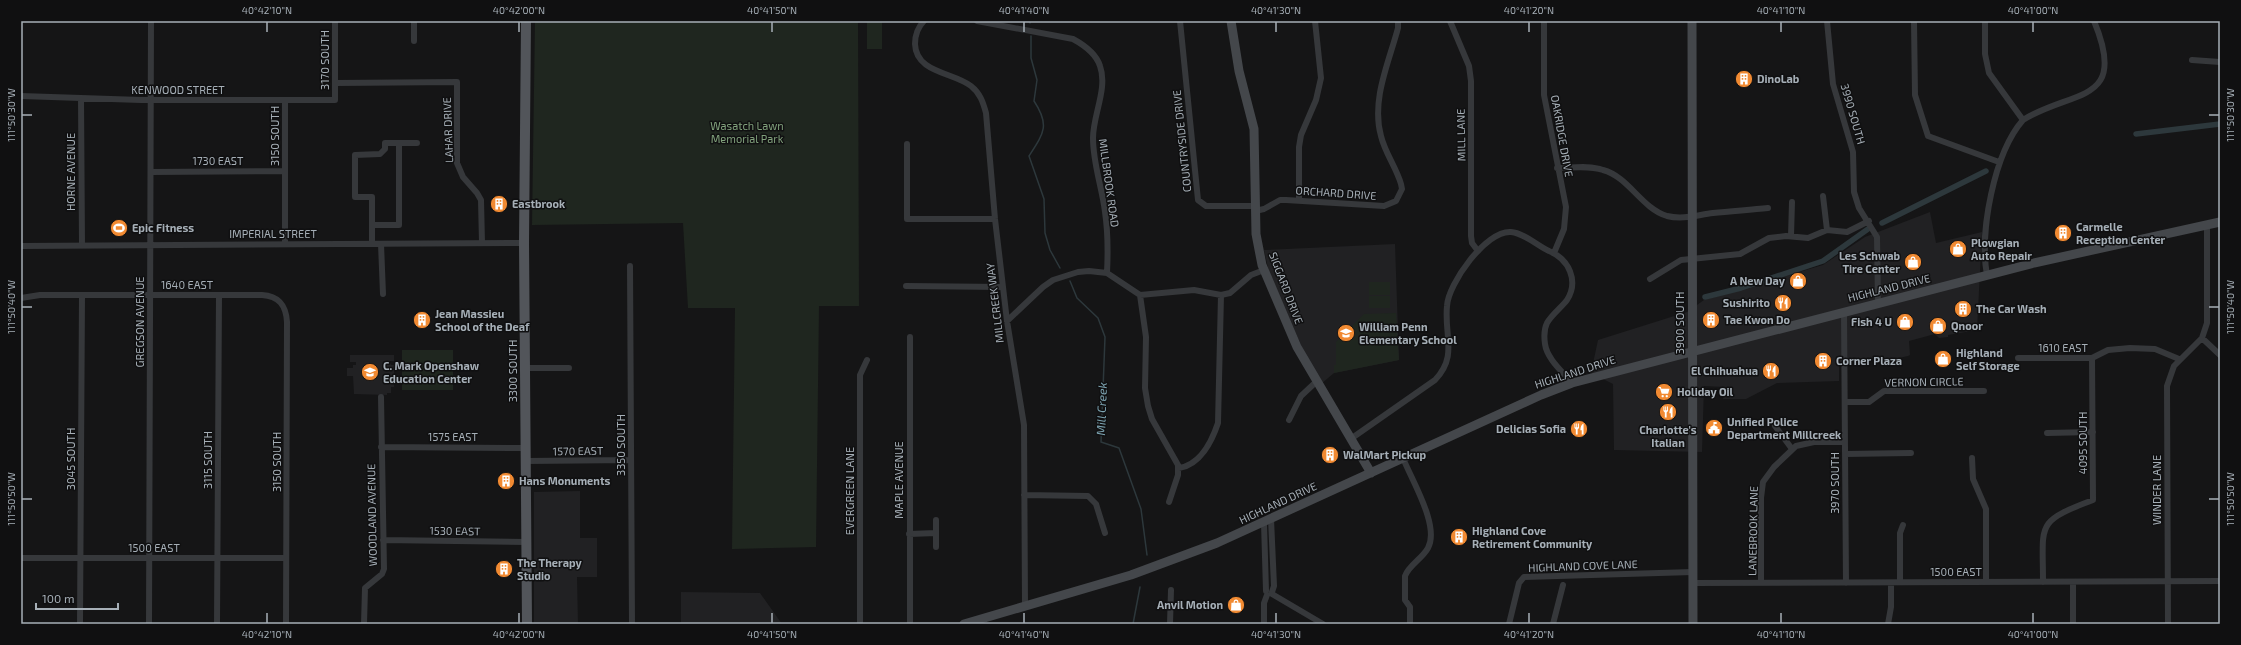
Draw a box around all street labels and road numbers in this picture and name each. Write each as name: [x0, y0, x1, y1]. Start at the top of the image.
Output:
street label: 3170 SOUTH: [318, 30, 331, 90]
street label: 3990 SOUTH: [1839, 82, 1868, 146]
street label: KENWOOD STREET: [131, 83, 225, 96]
street label: COUNTRYSIDE DRIVE: [1170, 89, 1193, 193]
street label: OAKRIDGE DRIVE: [1549, 94, 1576, 178]
street label: LAHAR DRIVE: [440, 97, 455, 163]
street label: 3150 SOUTH: [268, 106, 281, 166]
street label: MILL LANE: [1454, 109, 1467, 161]
street label: HORNE AVENUE: [64, 133, 77, 211]
street label: MILLBROOK ROAD: [1097, 138, 1122, 228]
street label: 1730 EAST: [193, 154, 244, 167]
street label: ORCHARD DRIVE: [1295, 183, 1377, 202]
street label: IMPERIAL STREET: [229, 227, 317, 240]
street label: SIGGARD DRIVE: [1267, 250, 1306, 326]
street label: MILLCREEK WAY: [983, 262, 1006, 344]
street label: HIGHLAND DRIVE: [1846, 271, 1931, 304]
street label: GREGSON AVENUE: [133, 277, 146, 367]
street label: 1640 EAST: [161, 278, 214, 291]
street label: 3900 SOUTH: [1673, 292, 1686, 354]
street label: 3300 SOUTH: [506, 340, 519, 402]
street label: 1610 EAST: [2038, 341, 2088, 354]
street label: HIGHLAND DRIVE: [1533, 352, 1617, 391]
street label: VERNON CIRCLE: [1884, 374, 1964, 389]
street label: 4095 SOUTH: [2076, 412, 2089, 474]
street label: 3350 SOUTH: [614, 414, 627, 476]
street label: 3045 SOUTH: [64, 428, 77, 490]
street label: 1575 EAST: [428, 430, 479, 443]
street label: 3115 SOUTH: [201, 431, 214, 489]
street label: 3150 SOUTH: [270, 432, 283, 492]
street label: MAPLE AVENUE: [892, 441, 905, 519]
street label: 1570 EAST: [553, 444, 604, 457]
street label: EVERGREEN LANE: [843, 447, 856, 535]
street label: 3970 SOUTH: [1828, 452, 1841, 514]
street label: WINDER LANE: [2150, 455, 2163, 525]
street label: WOODLAND AVENUE: [364, 464, 379, 566]
street label: HIGHLAND DRIVE: [1237, 479, 1319, 526]
street label: LANEBROOK LANE: [1745, 486, 1760, 576]
street label: 1530 EAST: [429, 524, 481, 537]
street label: 1500 EAST: [128, 541, 180, 554]
street label: HIGHLAND COVE LANE: [1528, 557, 1638, 574]
street label: 1500 EAST: [1930, 565, 1982, 578]

